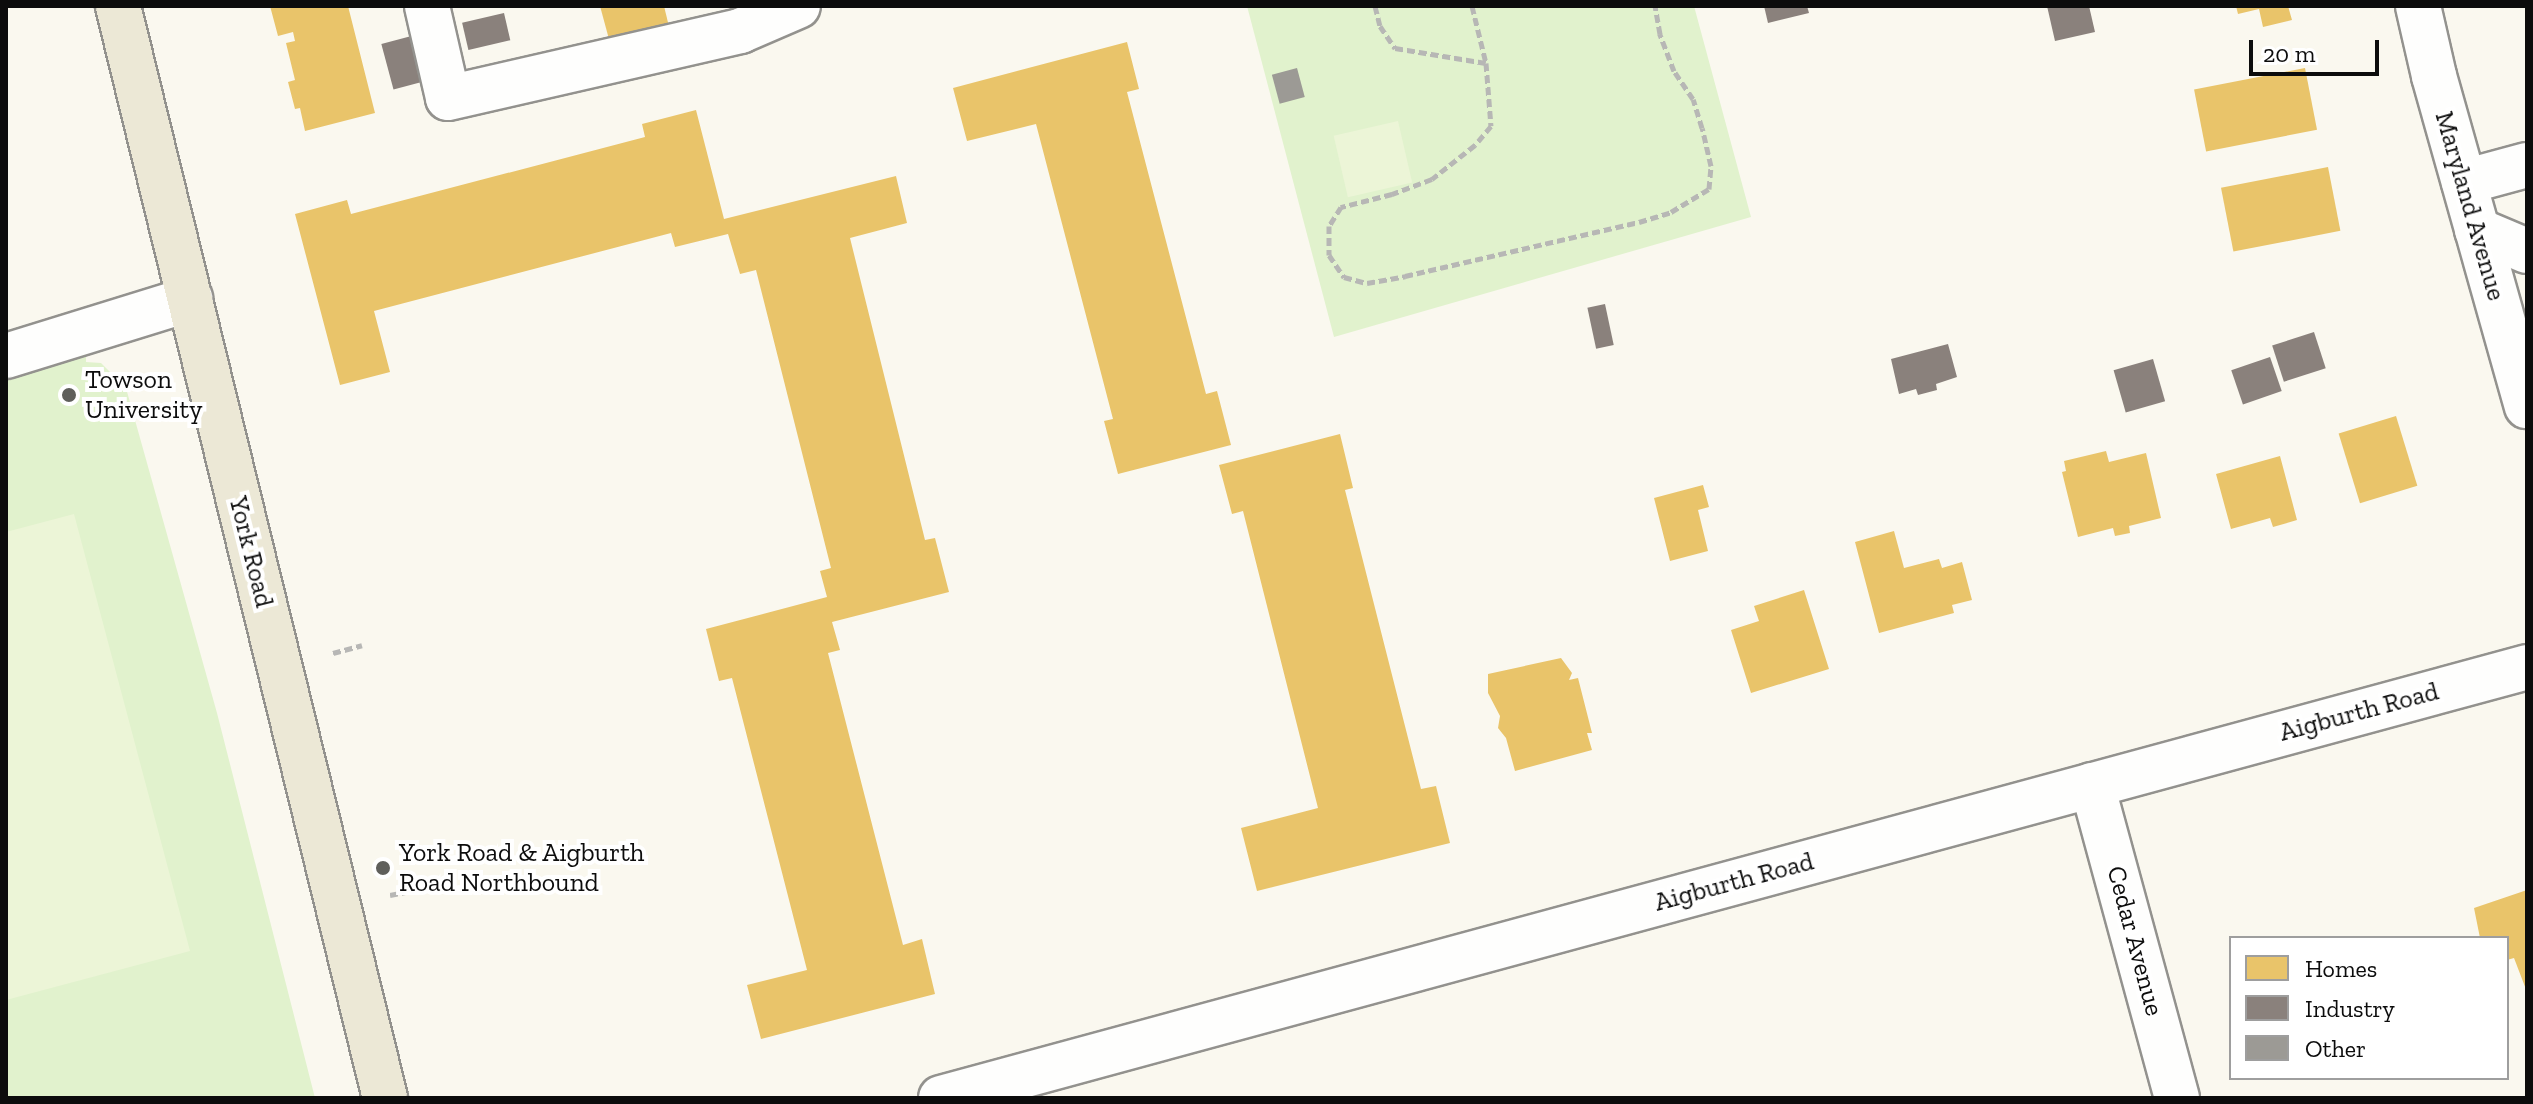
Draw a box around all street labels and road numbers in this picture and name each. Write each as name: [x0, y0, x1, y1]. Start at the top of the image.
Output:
street label: Maryland Avenue: [2428, 107, 2512, 305]
street label: York Road: [222, 493, 280, 611]
street label: Aigburth Road: [2276, 676, 2442, 748]
street label: Aigburth Road: [1651, 846, 1817, 918]
street label: Cedar Avenue: [2100, 862, 2170, 1020]

